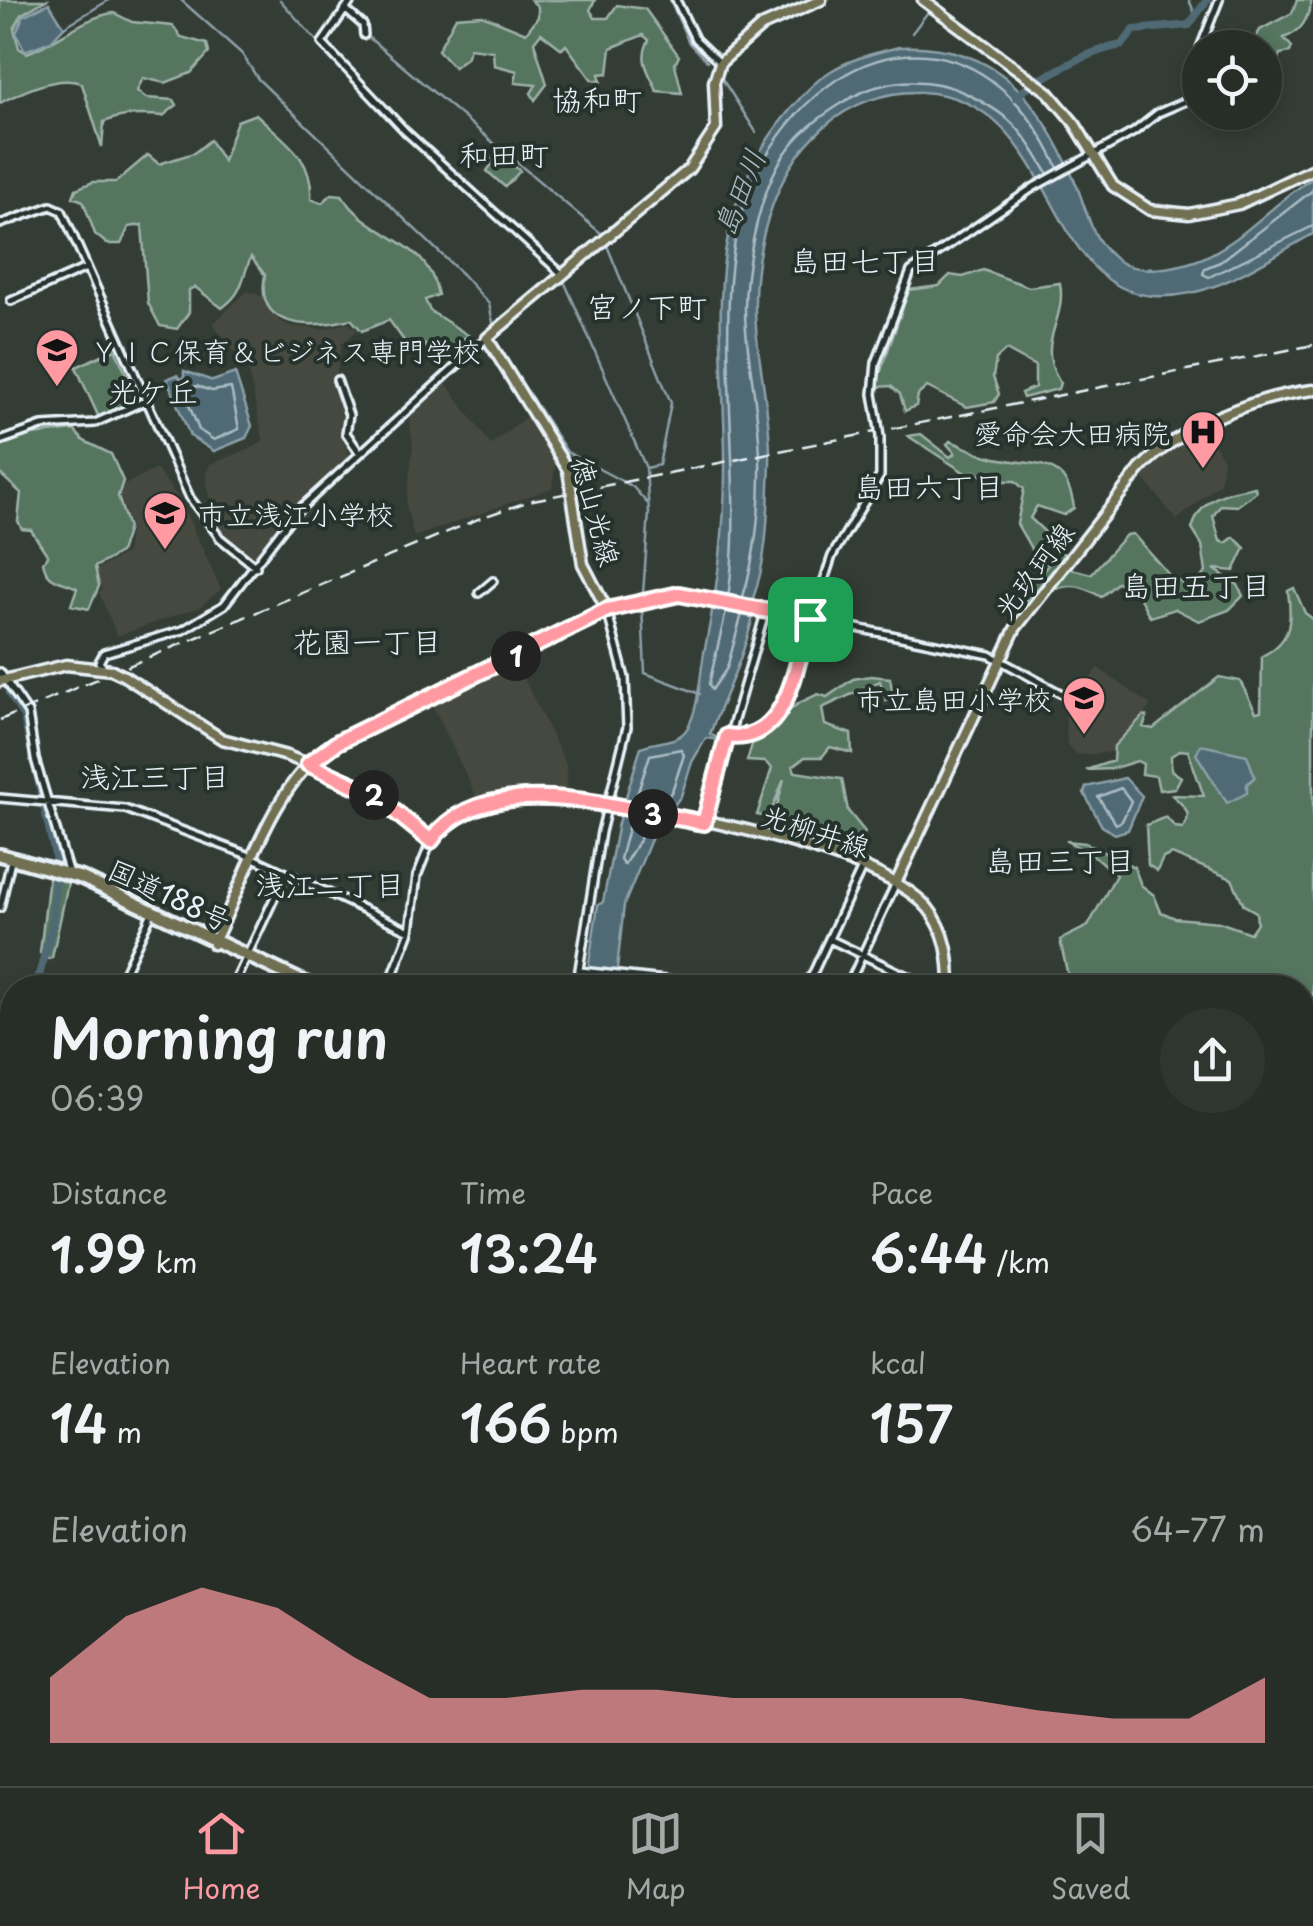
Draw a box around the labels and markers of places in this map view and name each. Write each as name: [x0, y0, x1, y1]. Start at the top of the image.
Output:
school or university icon: ＹＩＣ保育＆ビジネス専門学校: [34, 327, 80, 388]
place label: ＹＩＣ保育＆ビジネス専門学校: [90, 329, 481, 372]
hospital icon: 愛命会大田病院: [1180, 409, 1226, 470]
place label: 愛命会大田病院: [974, 411, 1170, 454]
school or university icon: 市立浅江小学校: [142, 490, 188, 551]
place label: 市立浅江小学校: [198, 492, 394, 535]
pin: [768, 577, 853, 662]
pin: 1: [491, 631, 541, 681]
school or university icon: 市立島田小学校: [1061, 675, 1107, 736]
place label: 市立島田小学校: [856, 677, 1052, 720]
pin: 2: [349, 770, 399, 820]
pin: 3: [628, 789, 678, 839]

